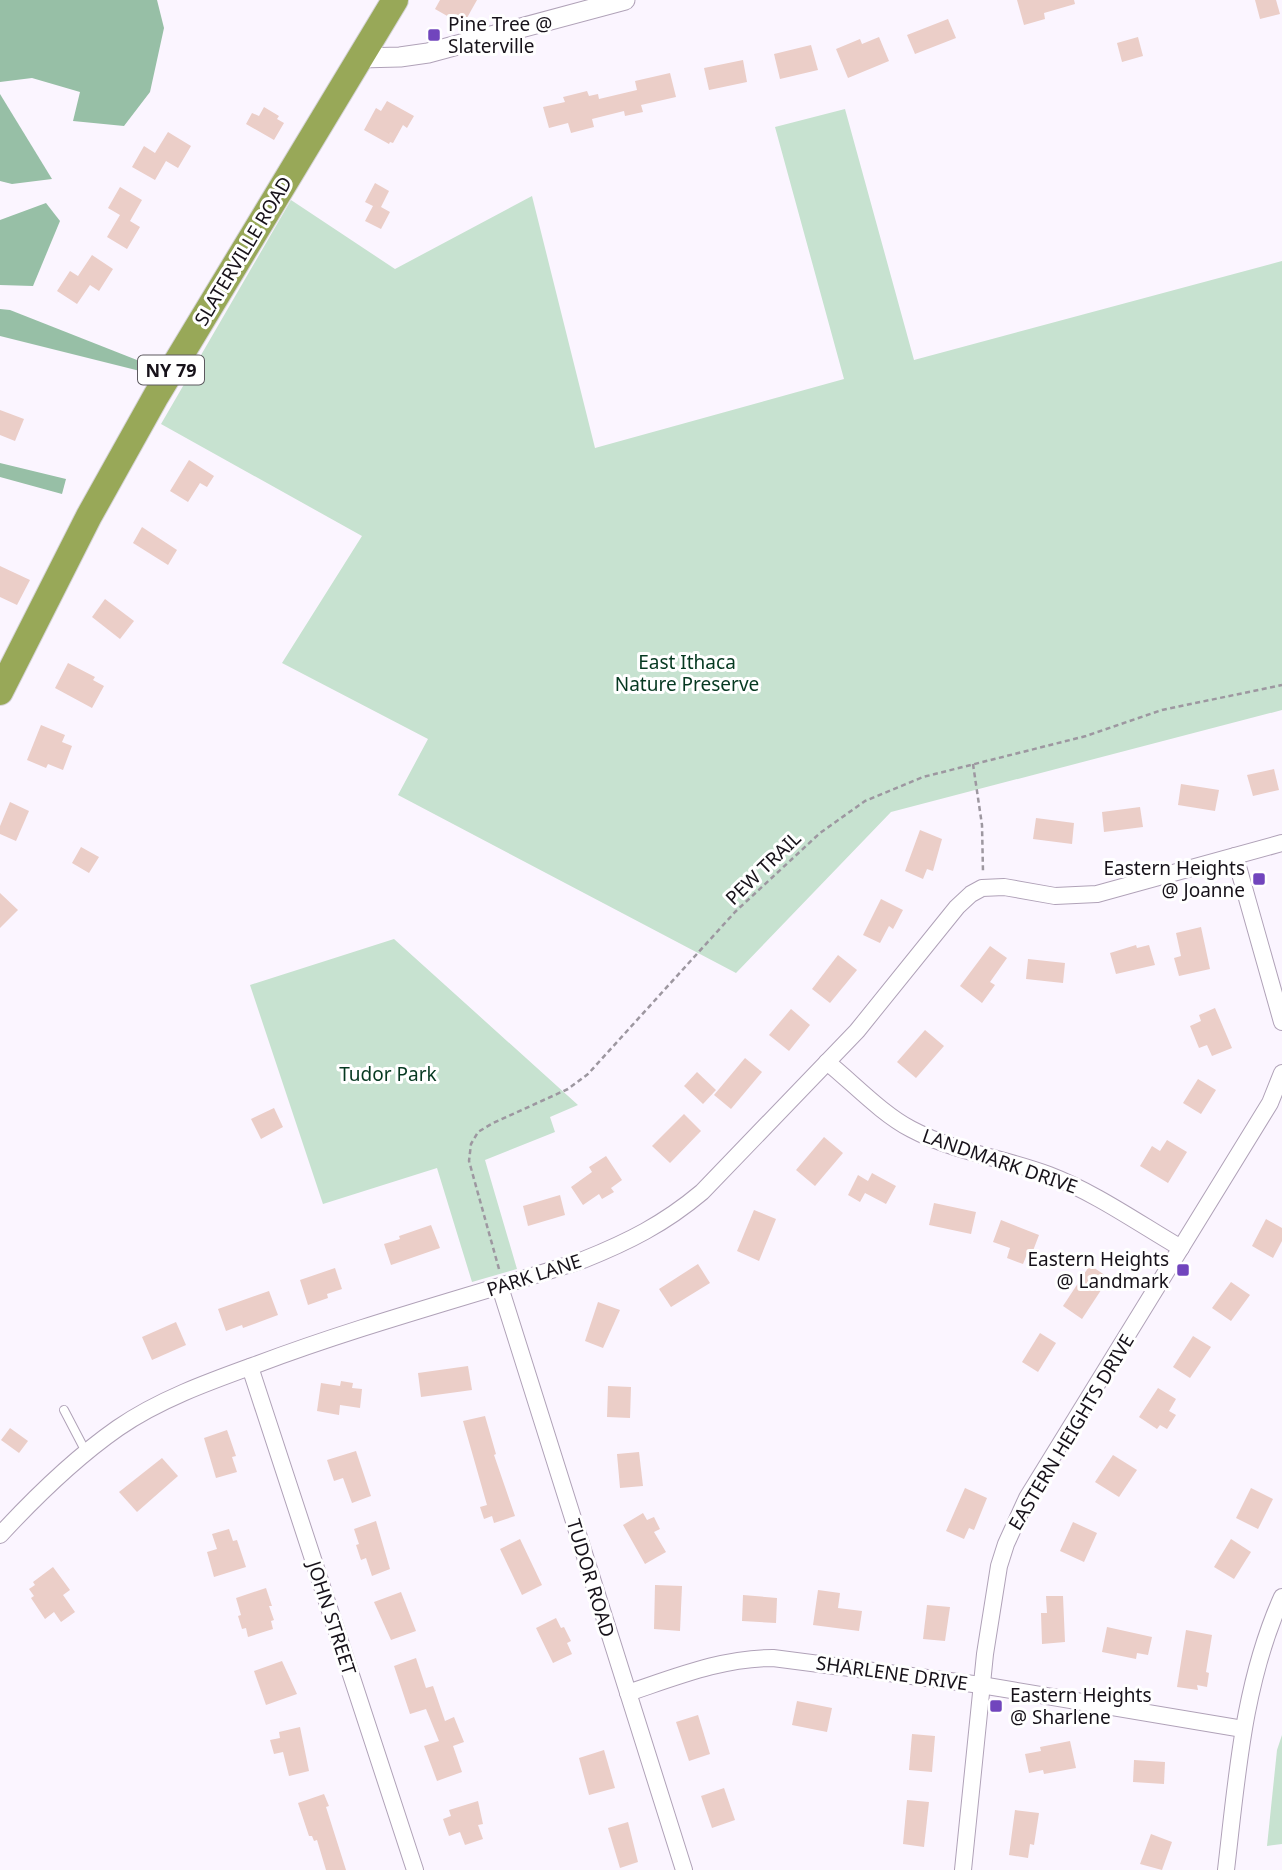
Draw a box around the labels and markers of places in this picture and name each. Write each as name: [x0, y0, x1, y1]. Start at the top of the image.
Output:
place label: Pine Tree @ Slaterville: [448, 11, 552, 59]
marker: Pine Tree @ Slaterville: [426, 27, 442, 43]
place label: Eastern Heights @ Joanne: [1103, 855, 1245, 903]
marker: Eastern Heights @ Joanne: [1251, 871, 1267, 887]
place label: Eastern Heights @ Landmark: [1027, 1246, 1169, 1294]
marker: Eastern Heights @ Landmark: [1175, 1262, 1191, 1278]
place label: Eastern Heights @ Sharlene: [1010, 1682, 1152, 1730]
marker: Eastern Heights @ Sharlene: [988, 1698, 1004, 1714]

